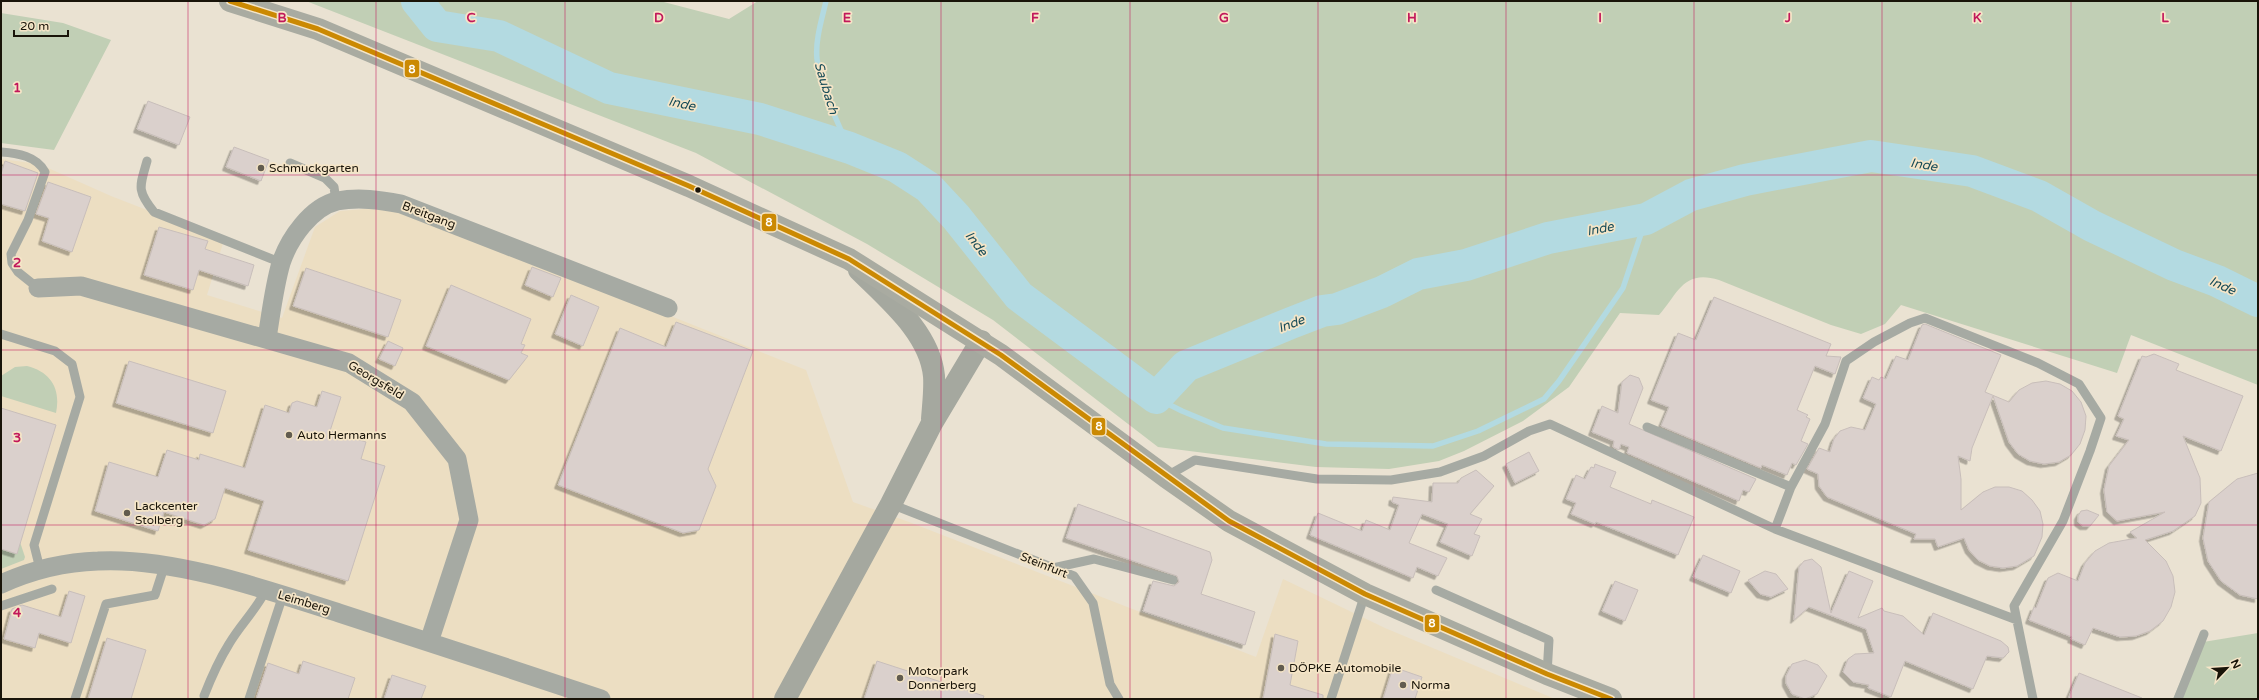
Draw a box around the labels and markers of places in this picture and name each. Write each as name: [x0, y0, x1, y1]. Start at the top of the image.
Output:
place label: Schmuckgarten: [269, 161, 359, 175]
marker: Schmuckgarten: [256, 163, 266, 173]
unlabelled marker: [693, 185, 703, 195]
place label: Auto Hermanns: [297, 428, 387, 442]
marker: Auto Hermanns: [284, 430, 294, 440]
place label: Lackcenter Stolberg: [135, 499, 198, 527]
marker: Lackcenter Stolberg: [122, 508, 132, 518]
place label: DÖPKE Automobile: [1289, 661, 1401, 675]
marker: DÖPKE Automobile: [1276, 663, 1286, 673]
place label: Motorpark Donnerberg: [908, 664, 976, 692]
marker: Motorpark Donnerberg: [895, 673, 905, 683]
place label: Norma: [1411, 678, 1450, 692]
marker: Norma: [1398, 680, 1408, 690]

